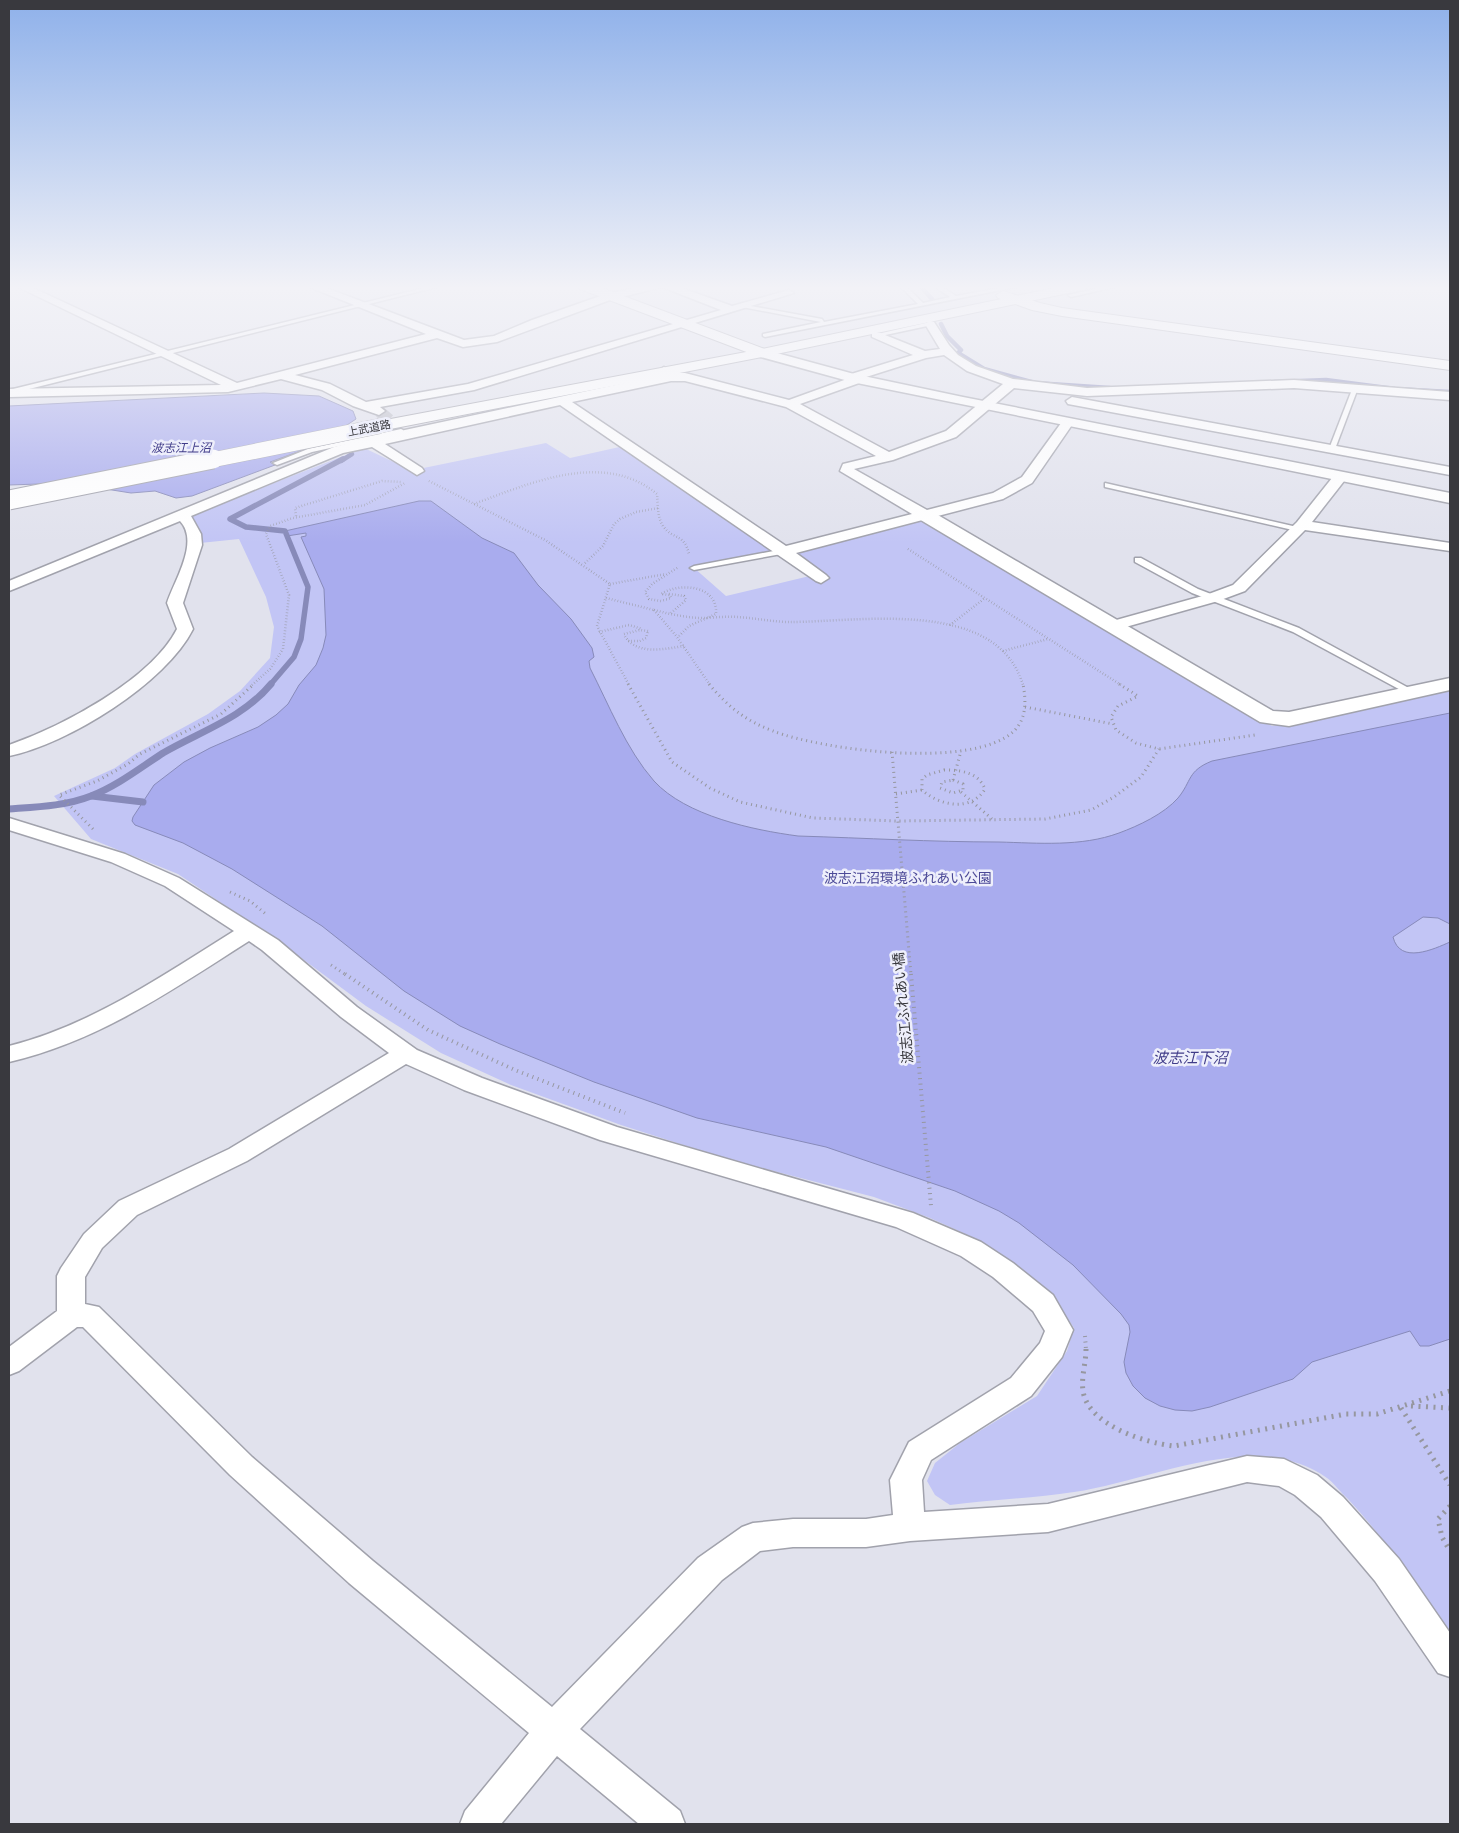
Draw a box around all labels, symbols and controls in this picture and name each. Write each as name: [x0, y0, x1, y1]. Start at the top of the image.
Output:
street label: 上武道路: [346, 416, 392, 440]
water label: 波志江上沼: [151, 439, 213, 456]
park label: 波志江沼環境ふれあい公園: [824, 868, 992, 888]
street label: 波志江ふれあい橋: [888, 951, 918, 1065]
water label: 波志江下沼: [1152, 1047, 1229, 1068]

